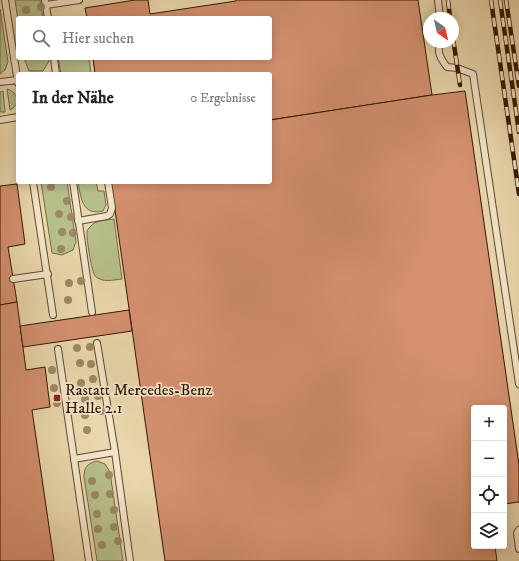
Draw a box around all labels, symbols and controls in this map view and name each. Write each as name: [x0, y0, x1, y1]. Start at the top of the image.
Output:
north arrow: [423, 12, 459, 48]
search box: [16, 16, 272, 60]
icon: search: [30, 27, 52, 49]
text: Hier suchen: [62, 29, 134, 48]
text: In der Nähe: [32, 87, 114, 109]
text: 0 Ergebnisse: [190, 90, 256, 106]
place label: Rastatt Mercedes-Benz Halle 2.1: [65, 380, 212, 418]
marker: Rastatt Mercedes-Benz Halle 2.1: [52, 393, 62, 403]
map controls: [471, 405, 507, 549]
button: +: [471, 405, 507, 441]
button: −: [471, 441, 507, 477]
button: locate: [471, 477, 507, 513]
button: layers: [471, 513, 507, 549]

